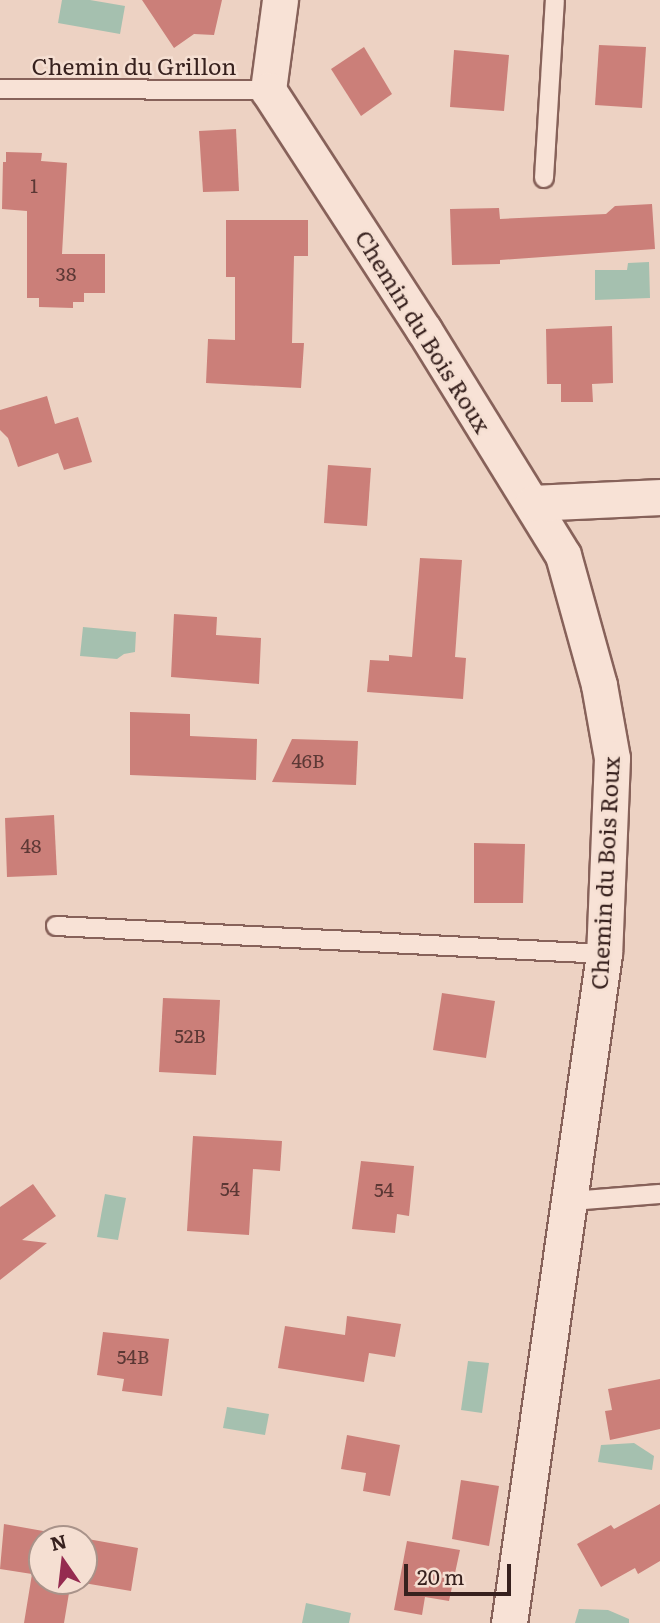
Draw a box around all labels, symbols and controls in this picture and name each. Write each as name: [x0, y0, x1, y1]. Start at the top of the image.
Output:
street label: Chemin du Grillon: [32, 51, 236, 79]
house number: 1: [30, 175, 38, 197]
street label: Chemin du Bois Roux: [350, 225, 498, 437]
house number: 38: [56, 263, 76, 285]
house number: 46B: [291, 750, 325, 772]
street label: Chemin du Bois Roux: [584, 756, 624, 990]
house number: 48: [21, 835, 41, 857]
house number: 52B: [174, 1025, 206, 1047]
house number: 54: [220, 1178, 240, 1200]
house number: 54: [374, 1179, 394, 1201]
house number: 54B: [117, 1346, 149, 1368]
north arrow: [28, 1525, 98, 1595]
text: N: [47, 1526, 70, 1557]
scale bar: [408, 1550, 515, 1594]
text: 20 m: [417, 1560, 464, 1591]

